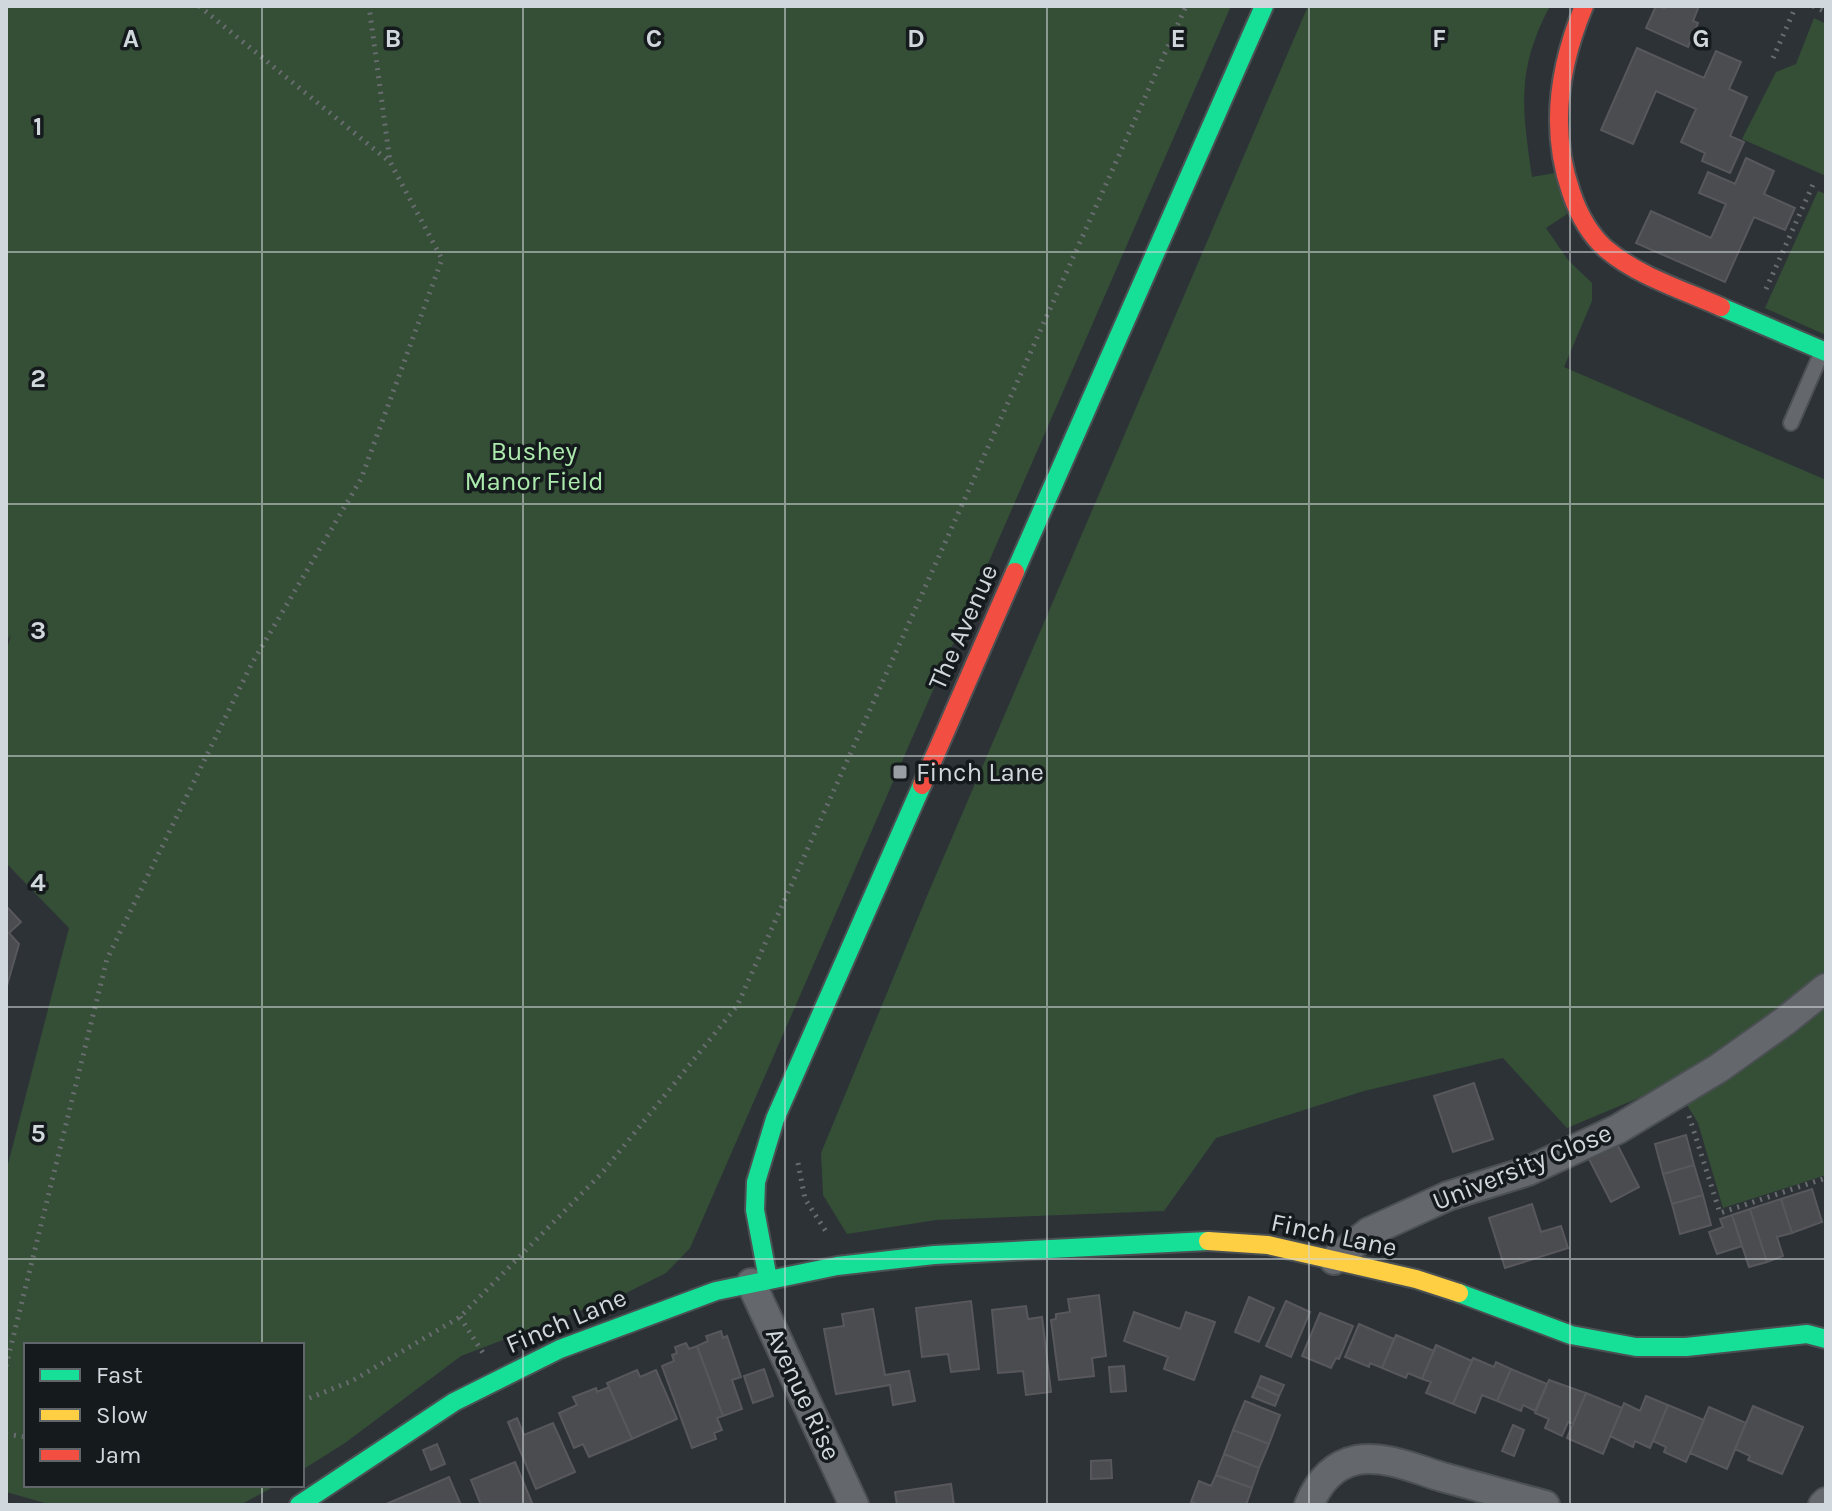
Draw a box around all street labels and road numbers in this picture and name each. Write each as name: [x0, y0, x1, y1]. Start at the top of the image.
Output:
street label: The Avenue: [922, 560, 1004, 694]
street label: University Close: [1428, 1117, 1616, 1217]
street label: Finch Lane: [1268, 1207, 1400, 1263]
street label: Finch Lane: [501, 1282, 631, 1360]
street label: Avenue Rise: [759, 1323, 847, 1465]

